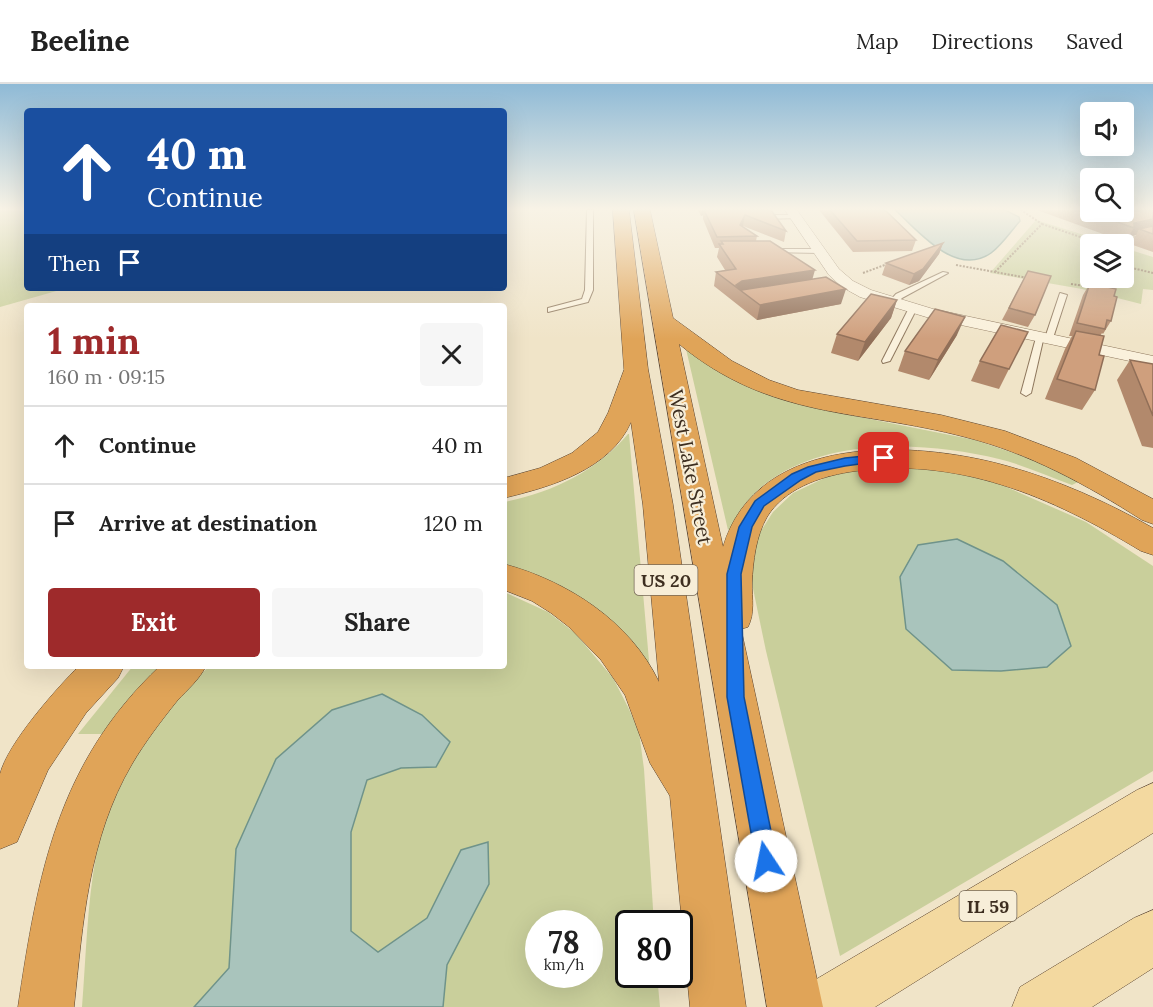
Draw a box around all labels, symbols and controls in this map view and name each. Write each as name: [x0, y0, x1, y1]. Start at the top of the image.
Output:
text: Beeline: [30, 23, 129, 59]
text: Map: [856, 28, 899, 55]
text: Directions: [932, 28, 1033, 55]
text: Saved: [1066, 28, 1123, 55]
map controls: [1080, 102, 1134, 288]
button: sound: [1080, 102, 1134, 156]
text: 40 m: [147, 127, 246, 181]
icon: ahead: [48, 132, 126, 210]
button: search: [1080, 168, 1134, 222]
text: Continue: [147, 180, 263, 214]
button: layers: [1080, 234, 1134, 288]
icon: arrive: [113, 246, 146, 279]
text: Then: [48, 249, 101, 277]
text: 1 min: [48, 318, 140, 364]
button: close: [420, 323, 483, 386]
text: 160 m · 09:15: [48, 364, 165, 389]
street label: West Lake Street: [664, 387, 718, 547]
icon: ahead: [48, 429, 81, 462]
text: Continue: [99, 431, 196, 459]
text: 40 m: [432, 431, 483, 459]
pin: [858, 432, 909, 483]
icon: arrive: [867, 441, 900, 474]
icon: arrive: [48, 507, 81, 540]
text: Arrive at destination: [99, 509, 317, 537]
text: 120 m: [424, 509, 483, 537]
road number: US 20: [634, 565, 698, 595]
button: Exit: [48, 588, 260, 657]
button: Share: [272, 588, 483, 657]
position arrow: [734, 829, 798, 893]
road number: IL 59: [960, 891, 1016, 921]
speed limit sign: 80: [615, 910, 693, 988]
text: 78: [548, 923, 580, 961]
text: km/h: [544, 955, 584, 974]

